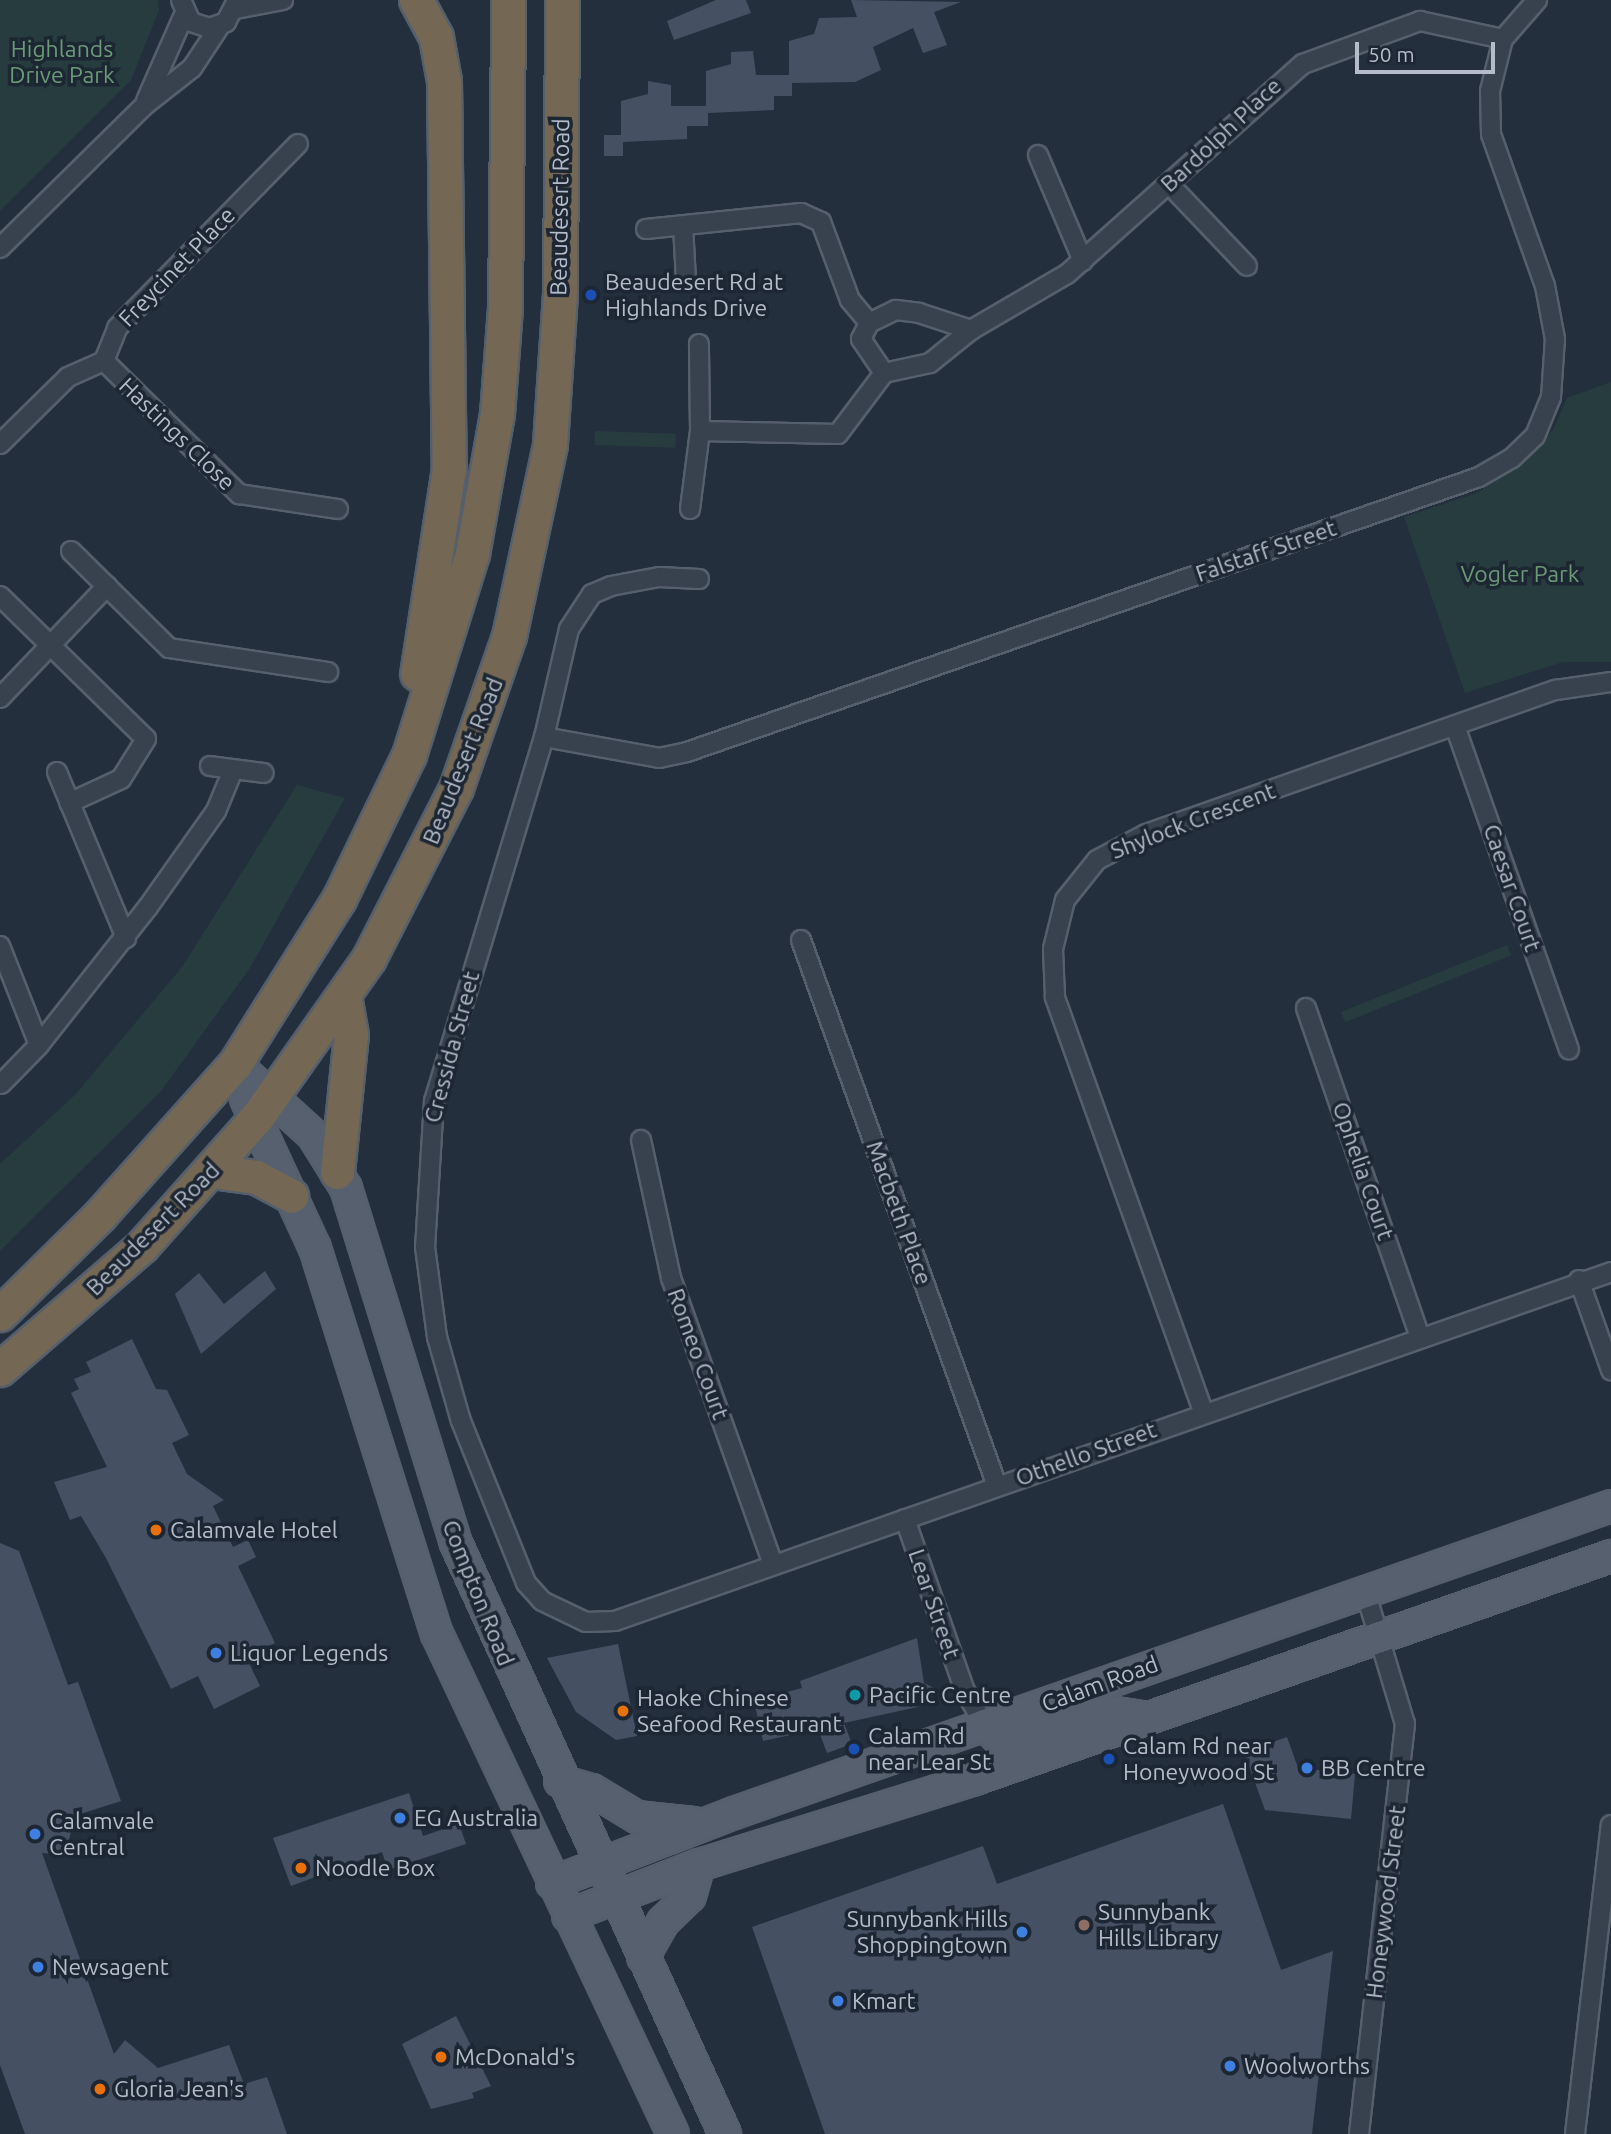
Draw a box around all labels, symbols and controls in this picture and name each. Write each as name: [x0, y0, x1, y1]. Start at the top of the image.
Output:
scale bar: [1359, 28, 1499, 72]
park label: Highlands Drive Park: [9, 35, 115, 89]
text: 50 m: [1368, 42, 1415, 66]
street label: Bardolph Place: [1155, 72, 1287, 198]
street label: Beaudesert Road: [545, 118, 575, 296]
street label: Freycinet Place: [113, 201, 241, 333]
place label: Beaudesert Rd at Highlands Drive: [605, 268, 783, 322]
marker: Beaudesert Rd at Highlands Drive: [583, 287, 599, 303]
street label: Hastings Close: [113, 372, 241, 496]
street label: Falstaff Street: [1192, 514, 1340, 588]
park label: Vogler Park: [1461, 560, 1579, 588]
street label: Beaudesert Road: [417, 674, 509, 848]
street label: Shylock Crescent: [1107, 777, 1279, 865]
street label: Caesar Court: [1477, 821, 1547, 955]
street label: Cressida Street: [419, 968, 485, 1126]
street label: Ophelia Court: [1326, 1098, 1400, 1244]
street label: Macbeth Place: [860, 1137, 938, 1289]
street label: Beaudesert Road: [81, 1157, 225, 1301]
street label: Romeo Court: [662, 1285, 734, 1423]
street label: Othello Street: [1012, 1416, 1160, 1492]
place label: Calamvale Hotel: [170, 1516, 338, 1544]
street label: Compton Road: [436, 1516, 520, 1670]
marker: Calamvale Hotel: [148, 1522, 164, 1538]
street label: Lear Street: [902, 1545, 966, 1663]
place label: Liquor Legends: [230, 1639, 388, 1667]
marker: Liquor Legends: [208, 1645, 224, 1661]
street label: Calam Road: [1038, 1650, 1162, 1718]
place label: Pacific Centre: [869, 1681, 1011, 1709]
place label: Haoke Chinese Seafood Restaurant: [637, 1684, 842, 1738]
marker: Pacific Centre: [847, 1687, 863, 1703]
marker: Haoke Chinese Seafood Restaurant: [615, 1703, 631, 1719]
place label: Calam Rd near Lear St: [868, 1722, 991, 1776]
place label: Calam Rd near Honeywood St: [1123, 1732, 1274, 1786]
marker: Calam Rd near Lear St: [846, 1741, 862, 1757]
marker: Calam Rd near Honeywood St: [1101, 1751, 1117, 1767]
place label: BB Centre: [1321, 1754, 1426, 1782]
marker: BB Centre: [1299, 1760, 1315, 1776]
place label: EG Australia: [414, 1804, 538, 1832]
street label: Honeywood Street: [1360, 1804, 1412, 2000]
place label: Calamvale Central: [49, 1807, 154, 1861]
marker: EG Australia: [392, 1810, 408, 1826]
marker: Calamvale Central: [27, 1826, 43, 1842]
place label: Noodle Box: [315, 1854, 435, 1882]
marker: Noodle Box: [293, 1860, 309, 1876]
place label: Sunnybank Hills Library: [1098, 1898, 1218, 1952]
place label: Sunnybank Hills Shoppingtown: [847, 1905, 1008, 1959]
marker: Sunnybank Hills Library: [1076, 1917, 1092, 1933]
marker: Sunnybank Hills Shoppingtown: [1014, 1924, 1030, 1940]
place label: Newsagent: [52, 1953, 169, 1981]
marker: Newsagent: [30, 1959, 46, 1975]
place label: Kmart: [852, 1987, 915, 2015]
marker: Kmart: [830, 1993, 846, 2009]
place label: McDonald's: [455, 2043, 575, 2071]
marker: McDonald's: [433, 2049, 449, 2065]
place label: Woolworths: [1244, 2052, 1370, 2080]
marker: Woolworths: [1222, 2058, 1238, 2074]
place label: Gloria Jean's: [114, 2075, 244, 2103]
marker: Gloria Jean's: [92, 2081, 108, 2097]

